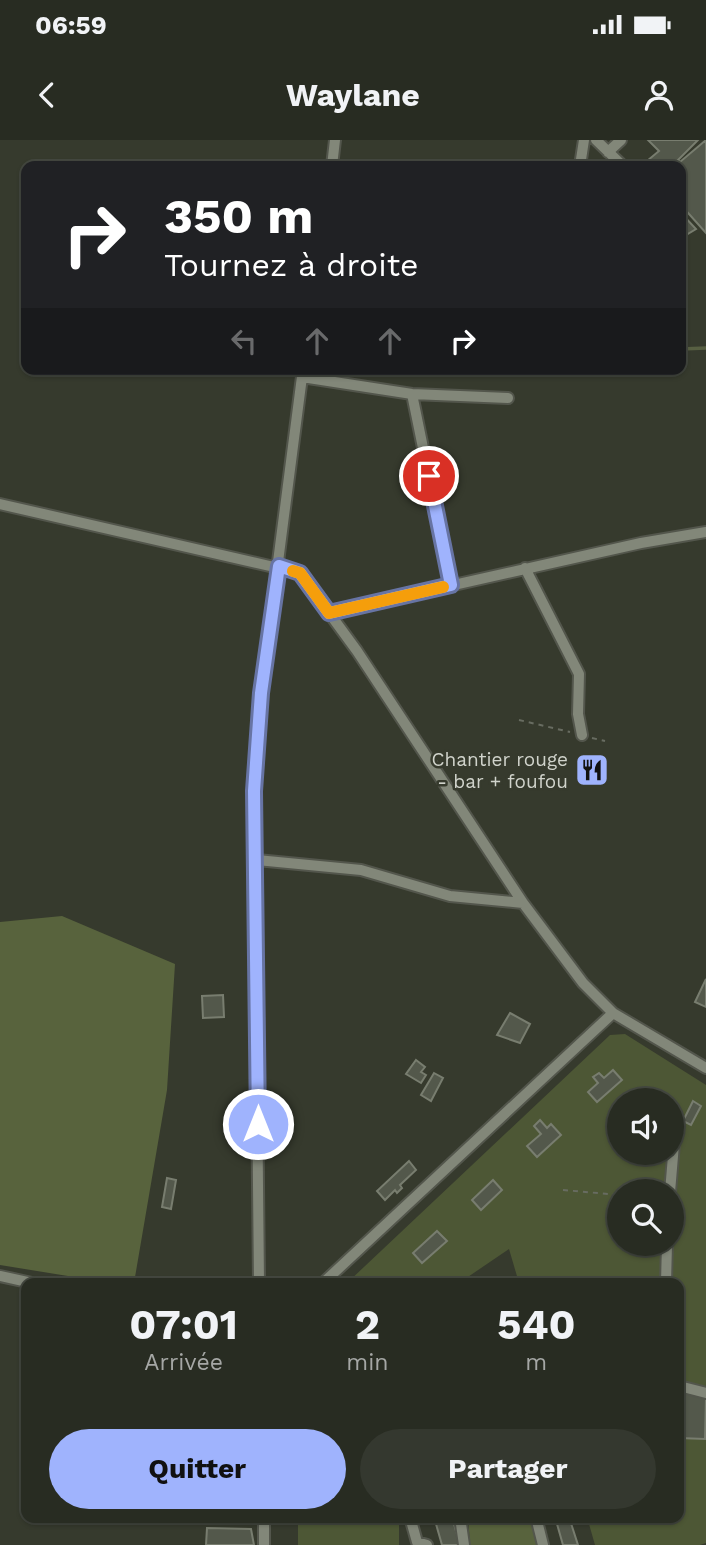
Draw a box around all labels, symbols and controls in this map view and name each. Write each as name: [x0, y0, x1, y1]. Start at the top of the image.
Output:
text: 06:59: [35, 10, 107, 40]
icon: back: [28, 76, 66, 114]
text: Waylane: [286, 76, 420, 114]
icon: person: [640, 76, 678, 114]
text: 350 m: [164, 187, 313, 245]
icon: right: [49, 189, 140, 280]
text: Tournez à droite: [164, 246, 419, 284]
icon: left: [225, 322, 263, 360]
icon: ahead: [298, 322, 336, 360]
icon: ahead: [371, 322, 409, 360]
icon: right: [444, 322, 482, 360]
pin: [399, 446, 459, 506]
icon: arrive: [410, 457, 448, 495]
place label: Chantier rouge - bar + foufou: [431, 748, 568, 793]
restaurant icon: Chantier rouge - bar + foufou: [573, 751, 611, 789]
position arrow: [221, 1087, 295, 1161]
map controls: [607, 1088, 684, 1256]
button: sound: [607, 1088, 684, 1165]
button: search: [607, 1179, 684, 1256]
text: 07:01: [129, 1300, 238, 1349]
text: 2: [355, 1300, 380, 1349]
text: 540: [497, 1300, 576, 1349]
text: Arrivée: [144, 1349, 223, 1376]
text: min: [346, 1349, 389, 1376]
text: m: [525, 1349, 547, 1376]
button: Quitter: [49, 1429, 346, 1509]
button: Partager: [360, 1429, 656, 1509]

